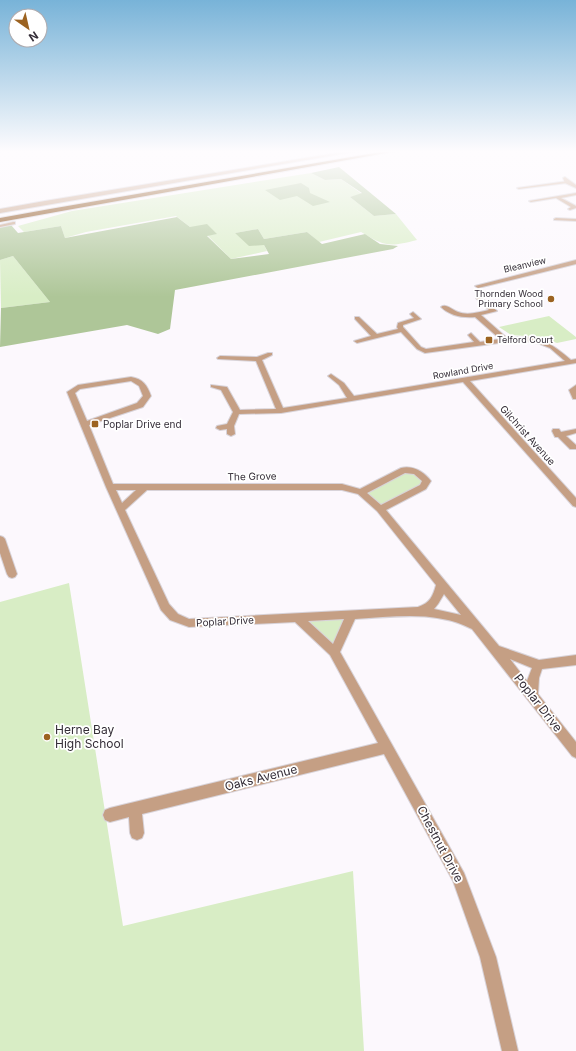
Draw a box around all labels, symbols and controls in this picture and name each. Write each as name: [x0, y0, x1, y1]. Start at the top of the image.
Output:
north arrow: [8, 8, 48, 48]
text: N: [26, 28, 41, 44]
street label: Bleanview: [503, 254, 548, 275]
place label: Thornden Wood Primary School: [474, 288, 543, 309]
marker: Thornden Wood Primary School: [546, 294, 556, 304]
place label: Telford Court: [497, 334, 553, 345]
marker: Telford Court: [484, 335, 494, 345]
street label: Rowland Drive: [432, 360, 494, 381]
street label: Gilchrist Avenue: [498, 402, 558, 468]
place label: Poplar Drive end: [103, 418, 182, 430]
marker: Poplar Drive end: [90, 419, 100, 429]
street label: The Grove: [227, 470, 277, 482]
street label: Poplar Drive: [196, 613, 254, 629]
street label: Poplar Drive: [511, 671, 566, 735]
place label: Herne Bay High School: [55, 722, 124, 751]
marker: Herne Bay High School: [42, 732, 52, 742]
street label: Oaks Avenue: [223, 761, 299, 794]
street label: Chestnut Drive: [414, 803, 467, 885]

